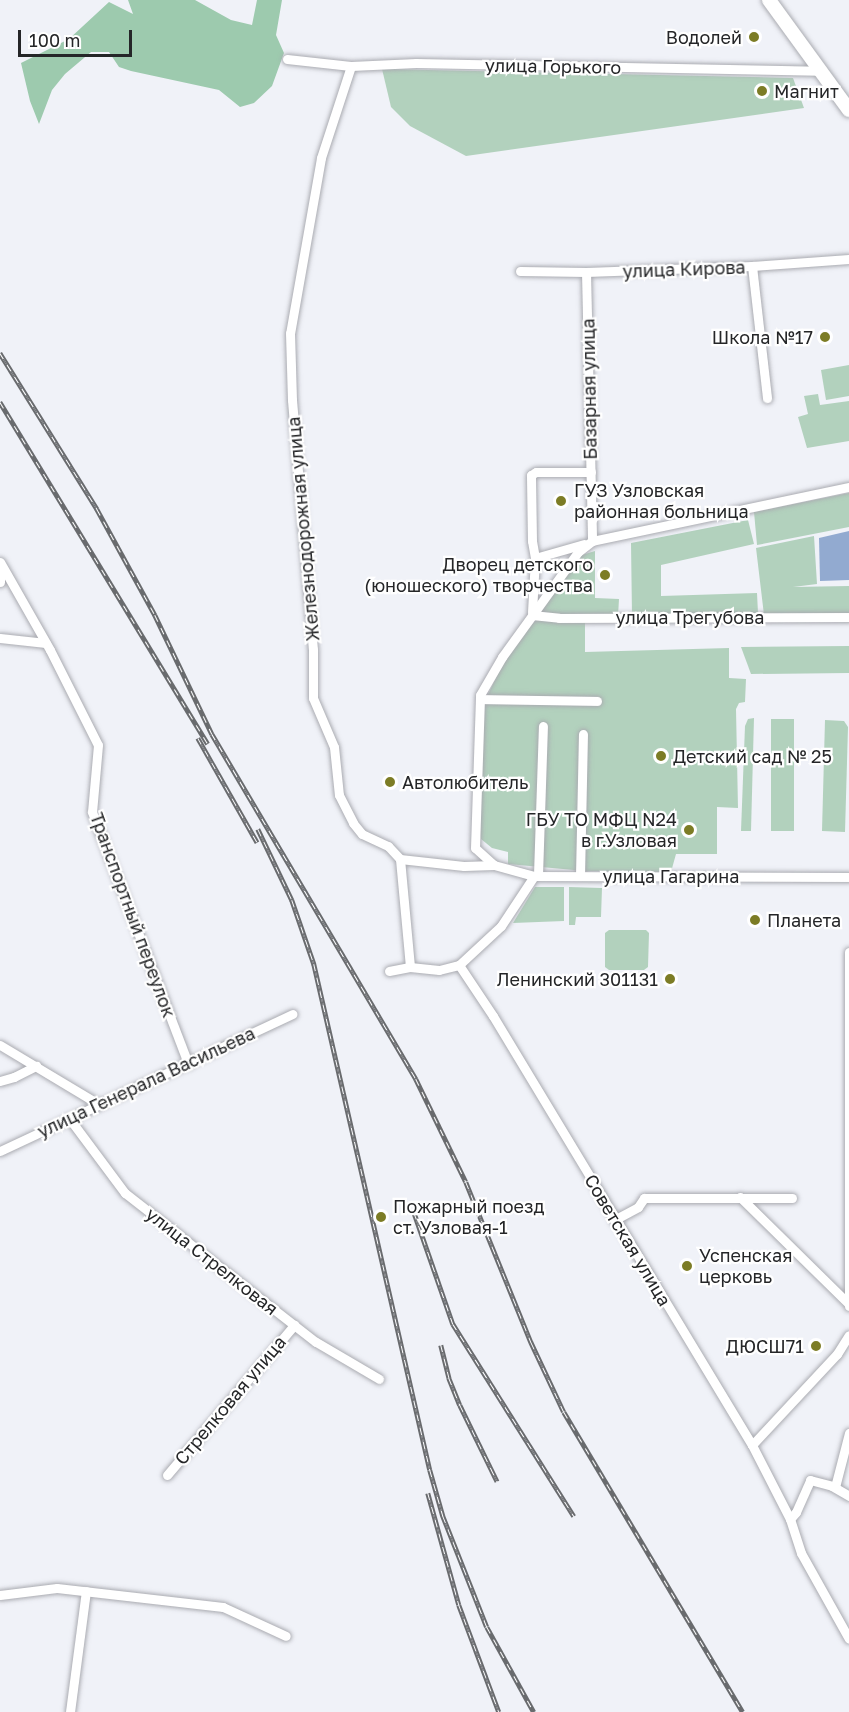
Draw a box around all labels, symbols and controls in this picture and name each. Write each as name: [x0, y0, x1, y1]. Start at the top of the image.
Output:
scale bar: [21, 18, 135, 56]
place label: Водолей: [666, 26, 742, 48]
text: 100 m: [29, 29, 80, 51]
marker: Водолей: [747, 30, 761, 44]
street label: улица Горького: [485, 54, 621, 78]
place label: Магнит: [774, 80, 839, 102]
marker: Магнит: [755, 84, 769, 98]
street label: улица Кирова: [622, 256, 746, 282]
street label: Базарная улица: [577, 318, 601, 460]
place label: Школа №17: [712, 326, 813, 348]
marker: Школа №17: [818, 330, 832, 344]
street label: Железнодорожная улица: [282, 416, 324, 642]
place label: ГУЗ Узловская районная больница: [574, 480, 749, 522]
marker: ГУЗ Узловская районная больница: [552, 492, 570, 510]
place label: Дворец детского (юношеского) творчества: [364, 554, 593, 596]
marker: Дворец детского (юношеского) творчества: [598, 568, 612, 582]
street label: улица Трегубова: [616, 606, 764, 628]
place label: Детский сад № 25: [673, 745, 832, 767]
marker: Детский сад № 25: [654, 749, 668, 763]
place label: Автолюбитель: [402, 771, 528, 793]
marker: Автолюбитель: [383, 775, 397, 789]
place label: ГБУ ТО МФЦ N24 в г.Узловая: [526, 809, 677, 852]
street label: Транспортный переулок: [86, 810, 180, 1020]
marker: ГБУ ТО МФЦ N24 в г.Узловая: [682, 823, 696, 837]
street label: улица Гагарина: [603, 865, 739, 887]
place label: Планета: [767, 909, 841, 931]
marker: Планета: [748, 913, 762, 927]
place label: Ленинский 301131: [497, 968, 658, 990]
marker: Ленинский 301131: [663, 972, 677, 986]
street label: улица Генерала Васильева: [34, 1022, 258, 1142]
street label: Советская улица: [580, 1170, 676, 1310]
place label: Пожарный поезд ст. Узловая-1: [393, 1196, 544, 1238]
street label: улица Стрелковая: [142, 1203, 282, 1319]
marker: Пожарный поезд ст. Узловая-1: [374, 1210, 388, 1224]
place label: Успенская церковь: [699, 1245, 792, 1288]
marker: Успенская церковь: [680, 1259, 694, 1273]
street label: Стрелковая улица: [170, 1331, 290, 1469]
place label: ДЮСШ71: [726, 1335, 804, 1357]
marker: ДЮСШ71: [809, 1339, 823, 1353]

